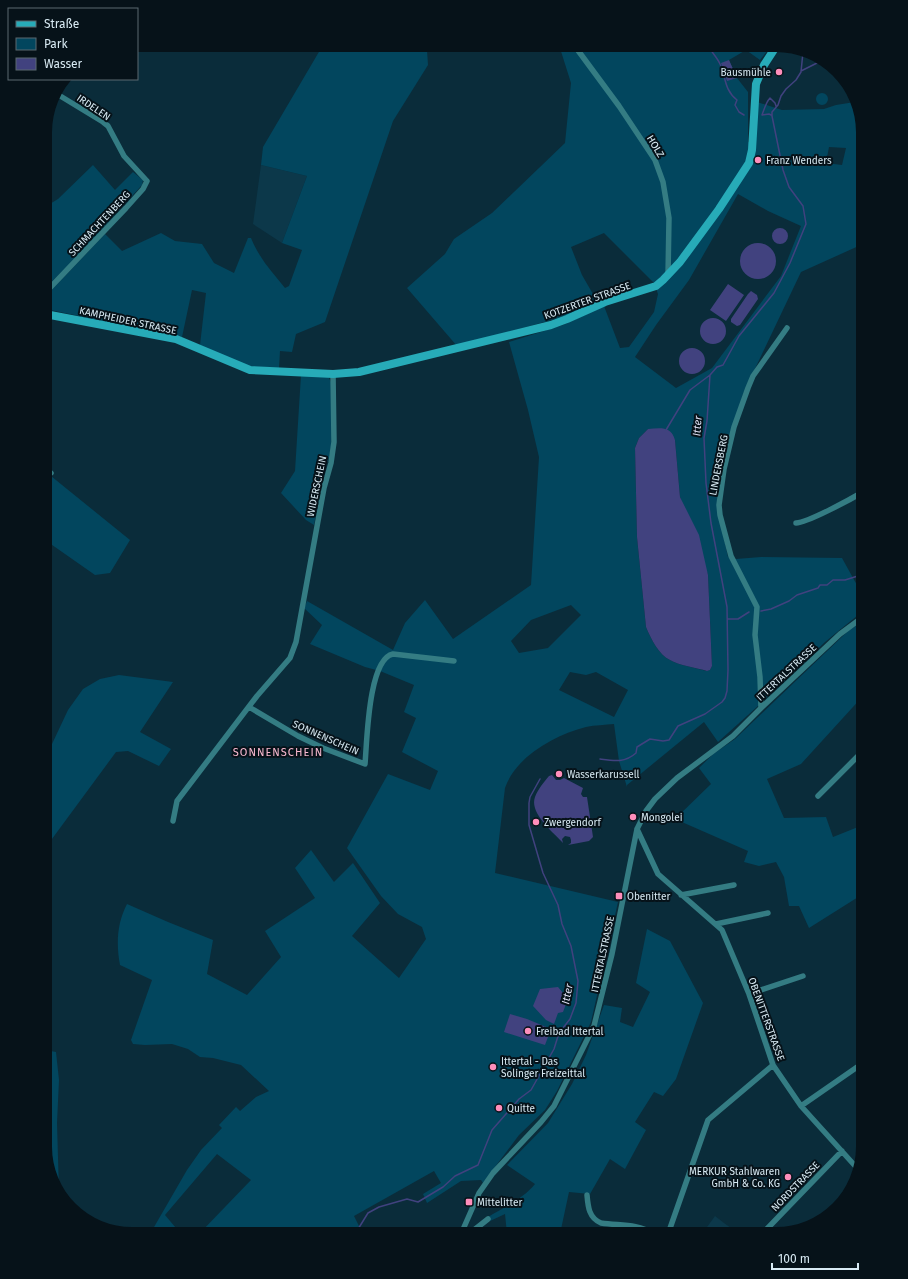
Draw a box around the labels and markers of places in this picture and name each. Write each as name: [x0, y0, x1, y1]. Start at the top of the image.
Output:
place label: Bausmühle: [720, 67, 771, 79]
marker: Bausmühle: [774, 67, 784, 77]
marker: Franz Wenders: [753, 155, 763, 165]
place label: Franz Wenders: [766, 155, 832, 167]
marker: Wasserkarussell: [554, 769, 564, 779]
place label: Wasserkarussell: [567, 769, 640, 781]
marker: Mongolei: [628, 812, 638, 822]
place label: Mongolei: [641, 812, 683, 824]
marker: Zwergendorf: [531, 817, 541, 827]
place label: Zwergendorf: [544, 817, 601, 829]
marker: Obenitter: [614, 891, 624, 901]
place label: Obenitter: [627, 891, 671, 903]
marker: Freibad Ittertal: [523, 1026, 533, 1036]
place label: Freibad Ittertal: [536, 1026, 604, 1038]
place label: Ittertal - Das Solinger Freizeittal: [501, 1056, 585, 1080]
marker: Ittertal - Das Solinger Freizeittal: [488, 1062, 498, 1072]
marker: Quitte: [494, 1103, 504, 1113]
place label: Quitte: [507, 1103, 535, 1115]
place label: MERKUR Stahlwaren GmbH & Co. KG: [689, 1166, 780, 1190]
marker: MERKUR Stahlwaren GmbH & Co. KG: [783, 1172, 793, 1182]
marker: Mittelitter: [464, 1197, 474, 1207]
place label: Mittelitter: [477, 1197, 522, 1209]

